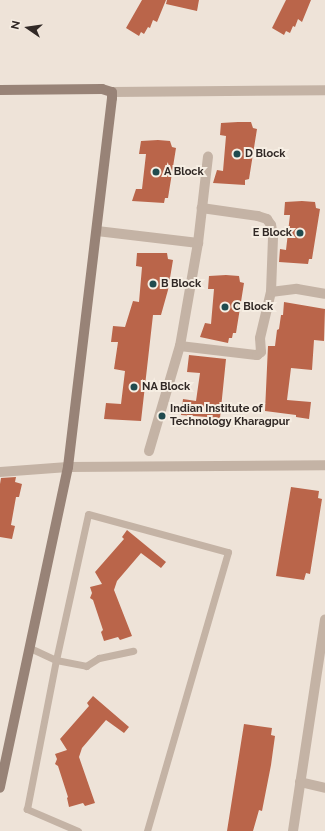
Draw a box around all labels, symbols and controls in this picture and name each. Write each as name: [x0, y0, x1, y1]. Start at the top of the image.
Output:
north arrow: [8, 8, 48, 48]
text: N: [9, 20, 23, 31]
place label: D Block: [245, 147, 285, 161]
marker: D Block: [232, 149, 242, 159]
place label: A Block: [164, 165, 204, 179]
marker: A Block: [151, 167, 161, 177]
place label: E Block: [253, 226, 292, 240]
marker: E Block: [295, 228, 305, 238]
place label: B Block: [161, 277, 201, 291]
marker: B Block: [148, 279, 158, 289]
place label: C Block: [233, 300, 273, 314]
marker: C Block: [220, 302, 230, 312]
place label: NA Block: [142, 380, 190, 394]
marker: NA Block: [129, 382, 139, 392]
place label: Indian Institute of Technology Kharagpur: [170, 403, 290, 429]
marker: Indian Institute of Technology Kharagpur: [157, 411, 167, 421]

